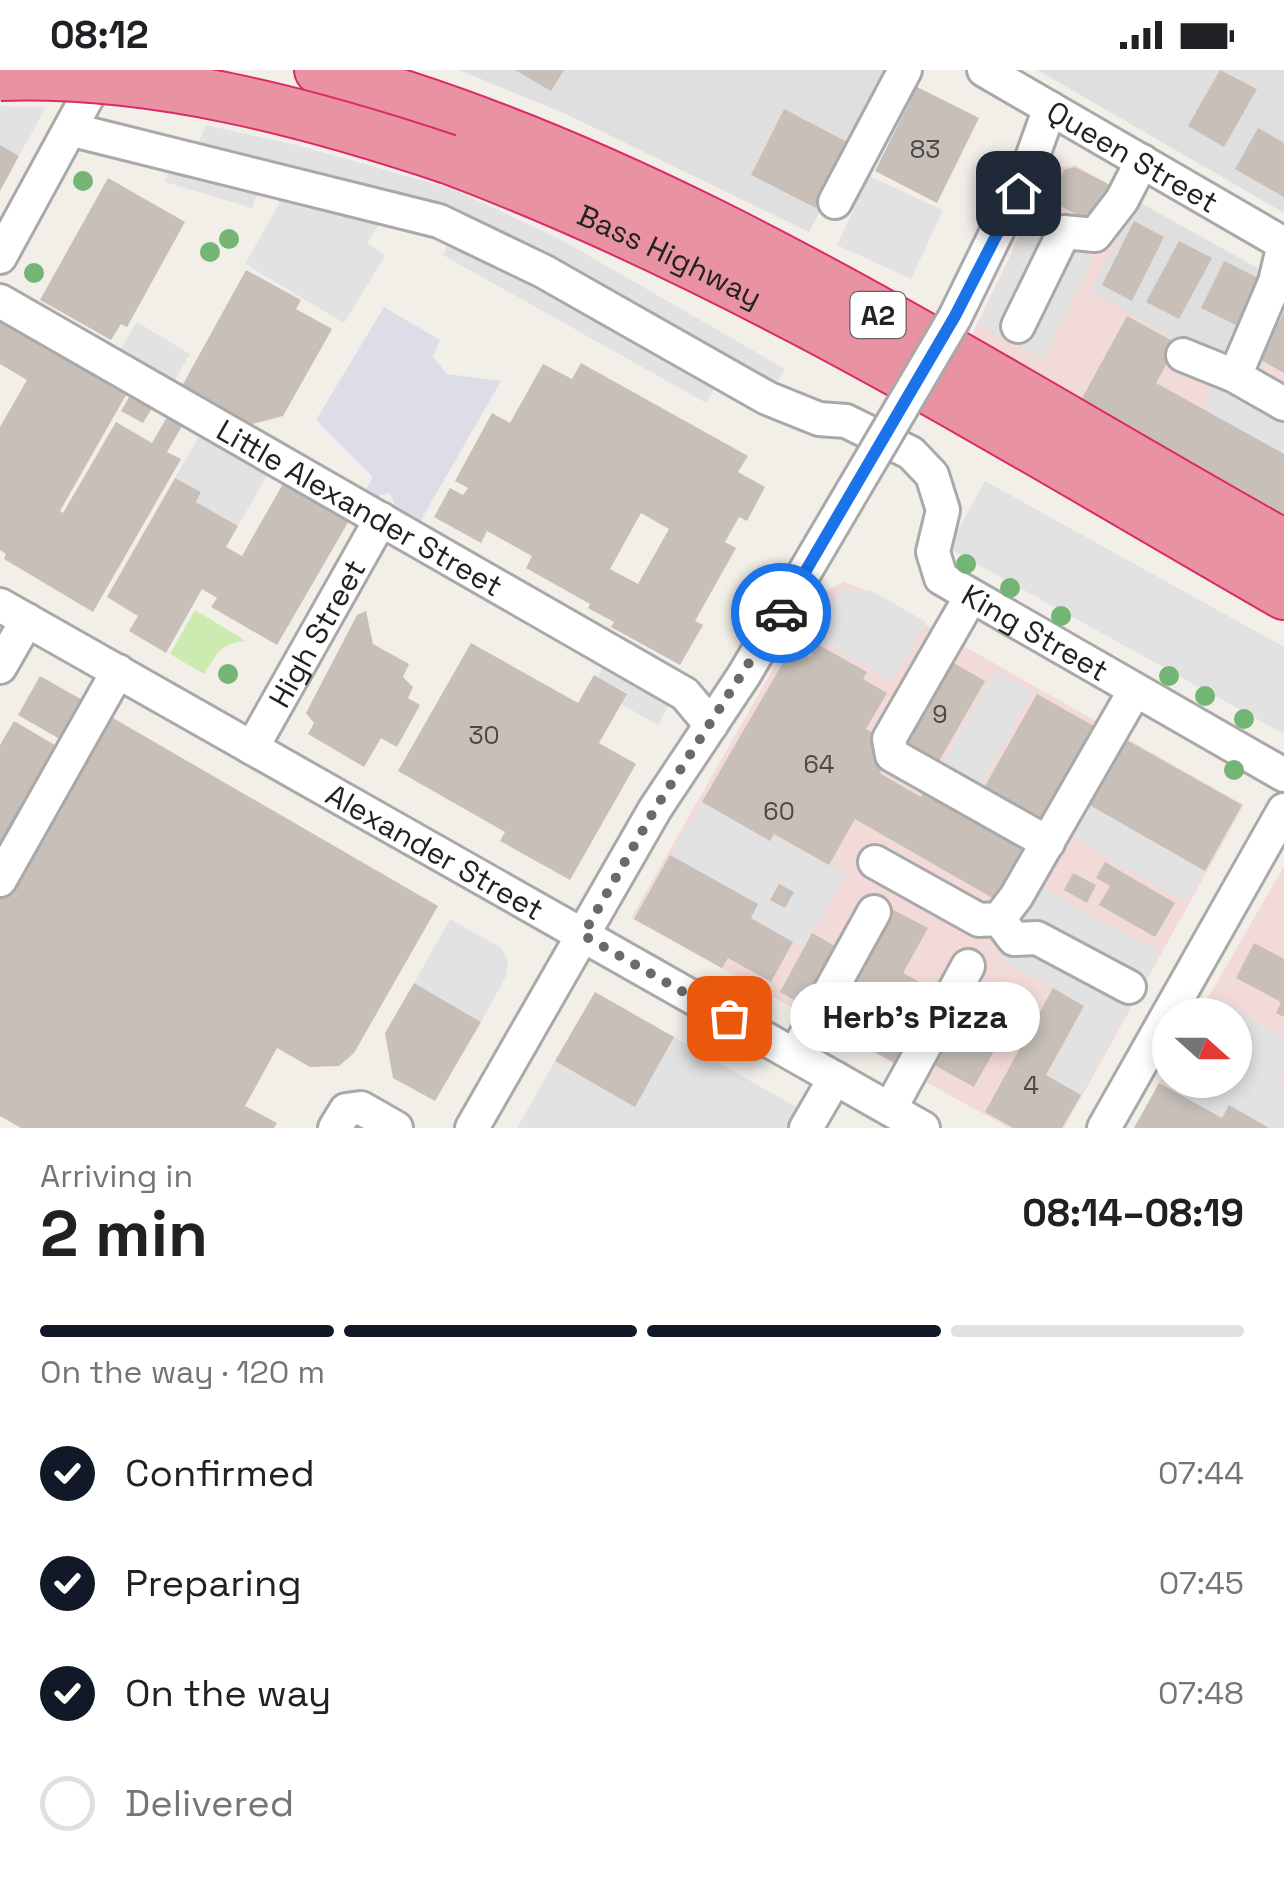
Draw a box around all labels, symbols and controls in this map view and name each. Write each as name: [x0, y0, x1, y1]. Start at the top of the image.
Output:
text: 08:12: [50, 11, 149, 59]
street label: Queen Street: [1040, 91, 1226, 221]
house number: 83: [910, 133, 940, 165]
pin: [976, 151, 1061, 236]
icon: home: [991, 166, 1046, 221]
street label: Bass Highway: [572, 195, 769, 316]
road number: A2: [850, 292, 906, 338]
street label: Little Alexander Street: [210, 410, 510, 605]
street label: High Street: [260, 552, 374, 714]
courier: [731, 563, 831, 663]
street label: King Street: [955, 575, 1116, 690]
icon: car: [754, 586, 809, 641]
house number: 9: [932, 698, 948, 730]
house number: 30: [468, 719, 500, 751]
house number: 64: [804, 748, 834, 780]
street label: Alexander Street: [319, 774, 551, 929]
house number: 60: [763, 795, 795, 827]
pin: [687, 976, 772, 1061]
callout: Herb's Pizza: [789, 983, 1039, 1053]
icon: bag: [702, 991, 757, 1046]
text: Herb's Pizza: [822, 997, 1008, 1037]
north arrow: [1152, 998, 1252, 1098]
map controls: [1152, 998, 1252, 1098]
house number: 4: [1023, 1069, 1039, 1101]
text: Arriving in: [40, 1156, 193, 1196]
text: 08:14–08:19: [1022, 1189, 1244, 1237]
text: 2 min: [40, 1192, 208, 1275]
text: On the way · 120 m: [40, 1352, 325, 1392]
icon: check: [40, 1446, 95, 1501]
text: Confirmed: [125, 1449, 315, 1497]
text: 07:44: [1158, 1453, 1244, 1493]
icon: check: [40, 1556, 95, 1611]
text: Preparing: [125, 1559, 302, 1607]
text: 07:45: [1159, 1563, 1244, 1603]
icon: check: [40, 1666, 95, 1721]
text: On the way: [125, 1669, 331, 1717]
text: 07:48: [1158, 1673, 1244, 1713]
text: Delivered: [125, 1779, 294, 1827]

